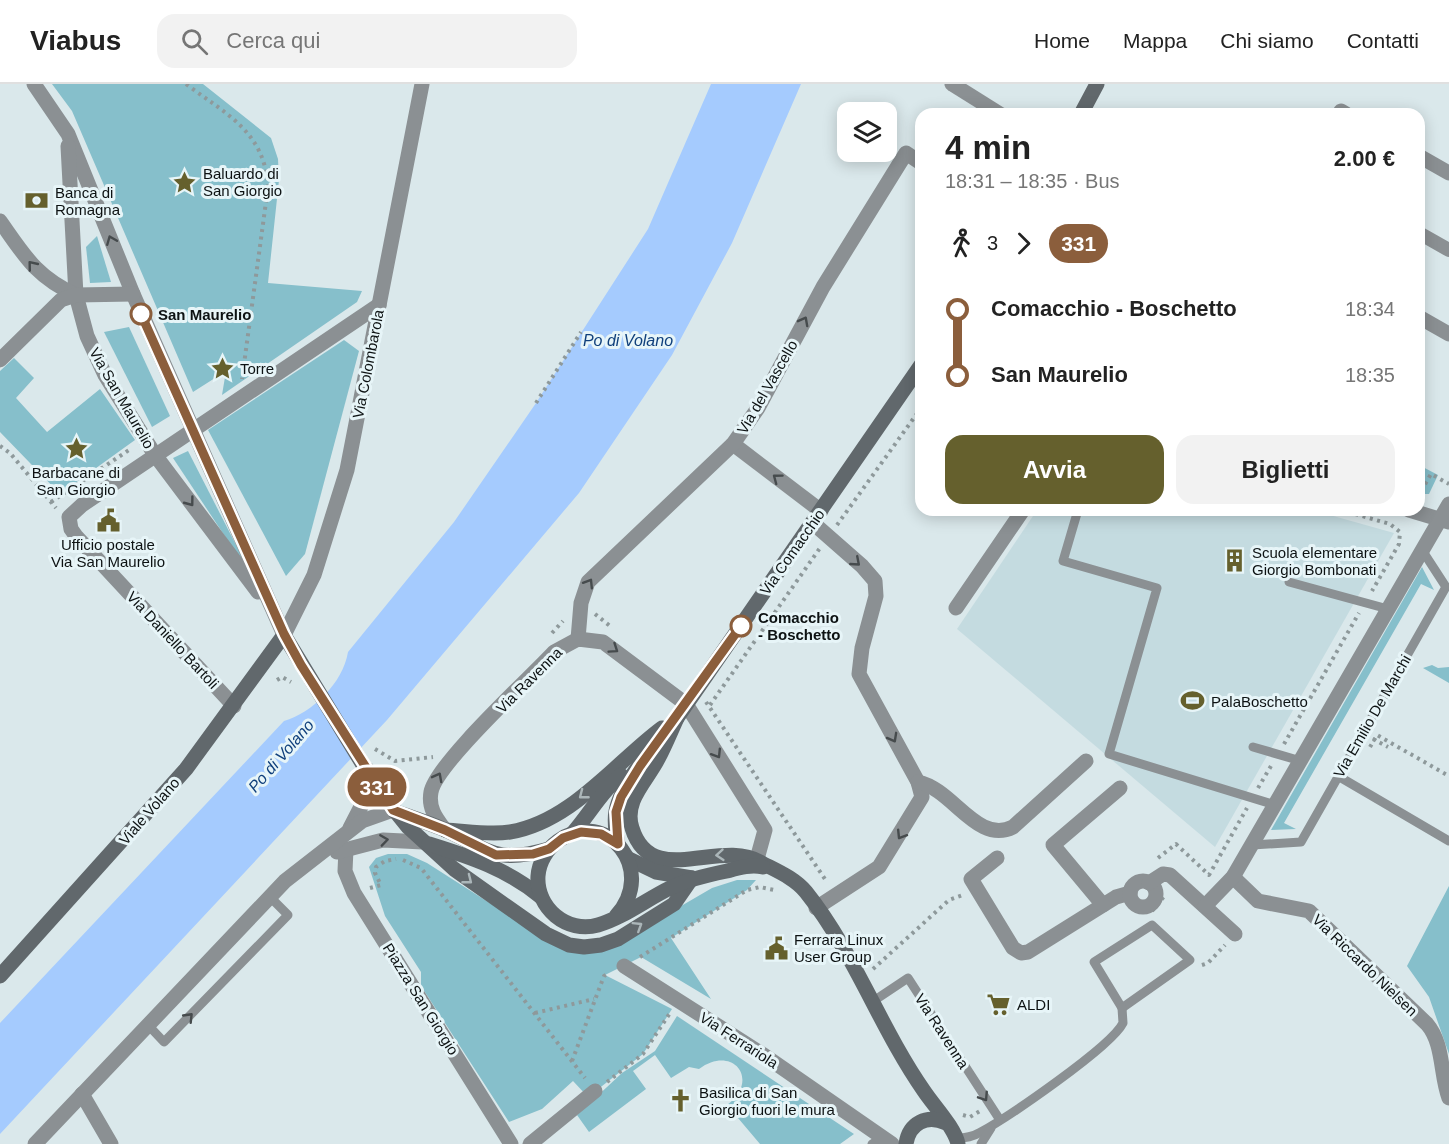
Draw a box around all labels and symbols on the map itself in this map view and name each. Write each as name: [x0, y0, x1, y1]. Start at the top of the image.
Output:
place label: Baluardo di San Giorgio: [203, 165, 282, 199]
place icon: Baluardo di San Giorgio: [172, 169, 198, 195]
place label: Banca di Romagna: [55, 184, 121, 218]
bank icon: Banca di Romagna: [24, 188, 50, 214]
one-way arrow: [106, 235, 118, 246]
one-way arrow: [28, 261, 39, 272]
marker: San Maurelio: [130, 303, 152, 325]
place label: San Maurelio: [158, 306, 251, 323]
street label: Via Colombarola: [349, 307, 387, 420]
one-way arrow: [797, 317, 808, 327]
water label: Po di Volano: [583, 332, 673, 349]
street label: Via del Vascello: [733, 337, 801, 437]
street label: Via San Maurelio: [86, 344, 158, 452]
place icon: Torre: [209, 355, 235, 381]
place label: Torre: [240, 360, 274, 377]
place icon: Barbacane di San Giorgio: [63, 435, 89, 461]
place label: Barbacane di San Giorgio: [32, 464, 120, 498]
one-way arrow: [773, 474, 784, 485]
one-way arrow: [182, 496, 193, 507]
street label: Via Comacchio: [756, 506, 828, 598]
public building icon: Ufficio postale Via San Maurelio: [95, 507, 121, 533]
place label: Ufficio postale Via San Maurelio: [51, 536, 165, 570]
place label: Scuola elementare Giorgio Bombonati: [1252, 544, 1377, 578]
building icon: Scuola elementare Giorgio Bombonati: [1221, 548, 1247, 574]
one-way arrow: [850, 554, 861, 565]
one-way arrow: [582, 579, 594, 589]
street label: Via Daniello Bartoli: [124, 588, 222, 692]
place label: Comacchio - Boschetto: [758, 609, 841, 643]
marker: Comacchio - Boschetto: [730, 615, 752, 637]
one-way arrow: [607, 642, 618, 653]
street label: Via Ravenna: [493, 643, 566, 716]
street label: Via Emilio De Marchi: [1330, 652, 1414, 780]
sports icon: PalaBoschetto: [1180, 688, 1206, 714]
place label: PalaBoschetto: [1211, 693, 1308, 710]
water label: Po di Volano: [245, 716, 317, 796]
one-way arrow: [886, 732, 898, 742]
one-way arrow: [710, 748, 722, 758]
line badge: 331: [342, 768, 412, 806]
one-way arrow: [431, 773, 442, 784]
street label: Viale Volano: [115, 774, 183, 848]
one-way arrow: [579, 787, 590, 798]
one-way arrow: [897, 828, 908, 839]
one-way arrow: [380, 835, 389, 847]
one-way arrow: [715, 848, 724, 861]
one-way arrow: [461, 873, 472, 884]
street label: Via Riccardo Nielsen: [1309, 911, 1421, 1019]
one-way arrow: [632, 922, 642, 934]
place label: Ferrara Linux User Group: [794, 931, 884, 965]
public building icon: Ferrara Linux User Group: [763, 935, 789, 961]
street label: Piazza San Giorgio: [380, 940, 462, 1058]
street label: Via Ravenna: [912, 990, 973, 1072]
supermarket icon: ALDI: [986, 991, 1012, 1017]
place label: ALDI: [1017, 996, 1050, 1013]
street label: Via Ferrariola: [697, 1008, 782, 1072]
one-way arrow: [181, 1013, 192, 1024]
place label: Basilica di San Giorgio fuori le mura: [699, 1084, 836, 1118]
church icon: Basilica di San Giorgio fuori le mura: [668, 1088, 694, 1114]
one-way arrow: [977, 1090, 988, 1101]

